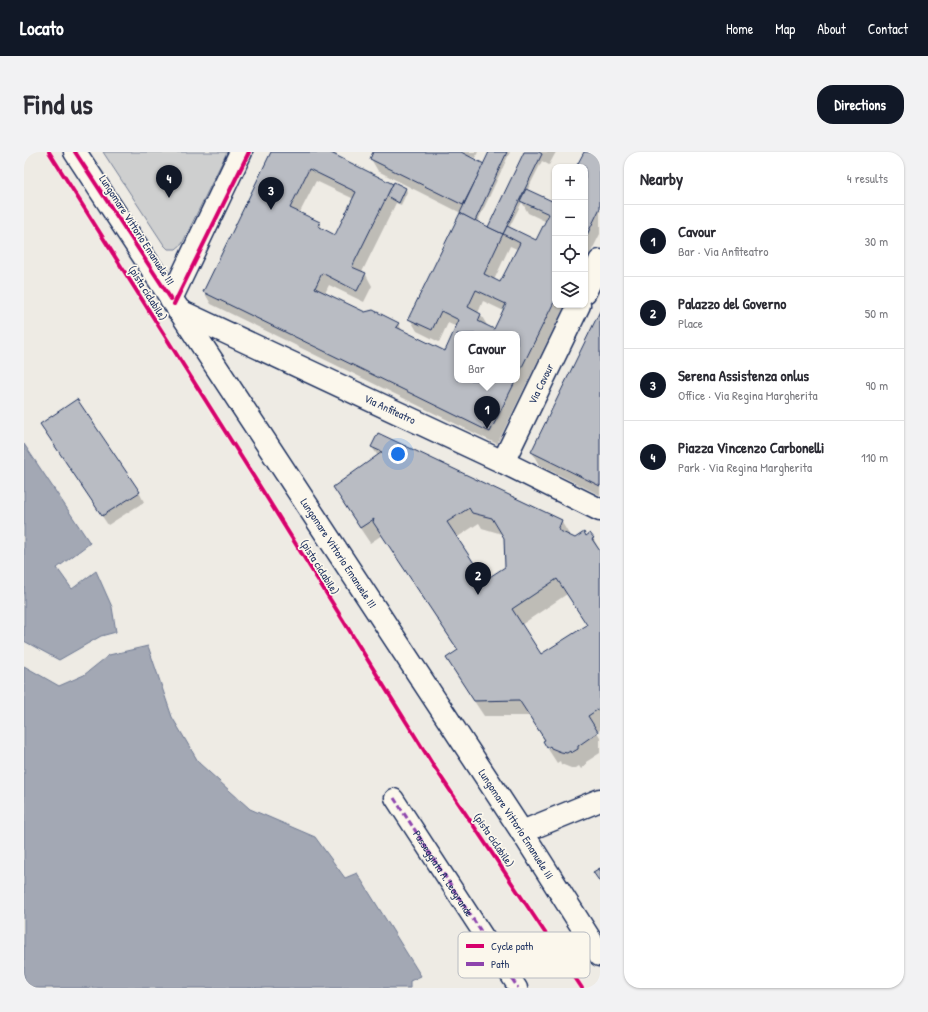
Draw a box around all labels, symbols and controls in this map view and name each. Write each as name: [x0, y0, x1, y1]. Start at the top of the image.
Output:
text: Locato: [20, 15, 64, 41]
text: Home: [726, 19, 753, 38]
text: Map: [775, 19, 795, 38]
text: About: [817, 19, 846, 38]
text: Contact: [868, 19, 908, 38]
text: Find us: [24, 85, 93, 123]
button: Directions: [817, 85, 904, 124]
map controls: [552, 164, 588, 308]
button: +: [552, 164, 588, 200]
pin: 4: [156, 165, 182, 198]
text: Nearby: [640, 167, 683, 190]
text: 4 results: [847, 169, 888, 187]
street label: Lungomare Vittorio Emanuele III: [96, 172, 178, 288]
pin: 3: [258, 177, 284, 210]
button: −: [552, 200, 588, 236]
text: Cavour: [678, 221, 716, 242]
text: 1: [651, 232, 655, 250]
text: 30 m: [865, 232, 888, 250]
button: locate: [552, 236, 588, 272]
text: Bar · Via Anfiteatro: [678, 242, 768, 260]
street label: (pista ciclabile): [126, 263, 170, 323]
button: layers: [552, 272, 588, 308]
text: Palazzo del Governo: [678, 293, 786, 314]
text: 2: [650, 304, 656, 322]
text: 50 m: [865, 304, 888, 322]
text: Place: [678, 314, 703, 332]
popup: [454, 331, 520, 383]
text: Cavour: [468, 338, 506, 359]
text: Bar: [468, 359, 485, 377]
street label: Via Cavour: [525, 360, 557, 406]
text: Serena Assistenza onlus: [678, 365, 809, 386]
text: 3: [650, 376, 656, 394]
text: 90 m: [866, 376, 888, 394]
text: Office · Via Regina Margherita: [678, 386, 818, 404]
street label: Via Anfiteatro: [362, 391, 418, 427]
pin: 1: [474, 396, 500, 429]
text: Piazza Vincenzo Carbonelli: [678, 437, 824, 458]
your location: [388, 444, 408, 464]
text: 4: [651, 448, 655, 466]
text: 110 m: [861, 448, 888, 466]
text: Park · Via Regina Margherita: [678, 458, 812, 476]
street label: Lungomare Vittorio Emanuele III: [298, 496, 380, 611]
street label: (pista ciclabile): [298, 537, 342, 597]
pin: 2: [465, 562, 491, 595]
street label: Lungomare Vittorio Emanuele III: [476, 766, 557, 882]
street label: (pista ciclabile): [471, 810, 517, 870]
street label: Passeggiata A. Leogrande: [410, 828, 477, 920]
legend: [458, 932, 590, 978]
text: Cycle path: [491, 939, 534, 953]
text: Path: [491, 957, 509, 971]

